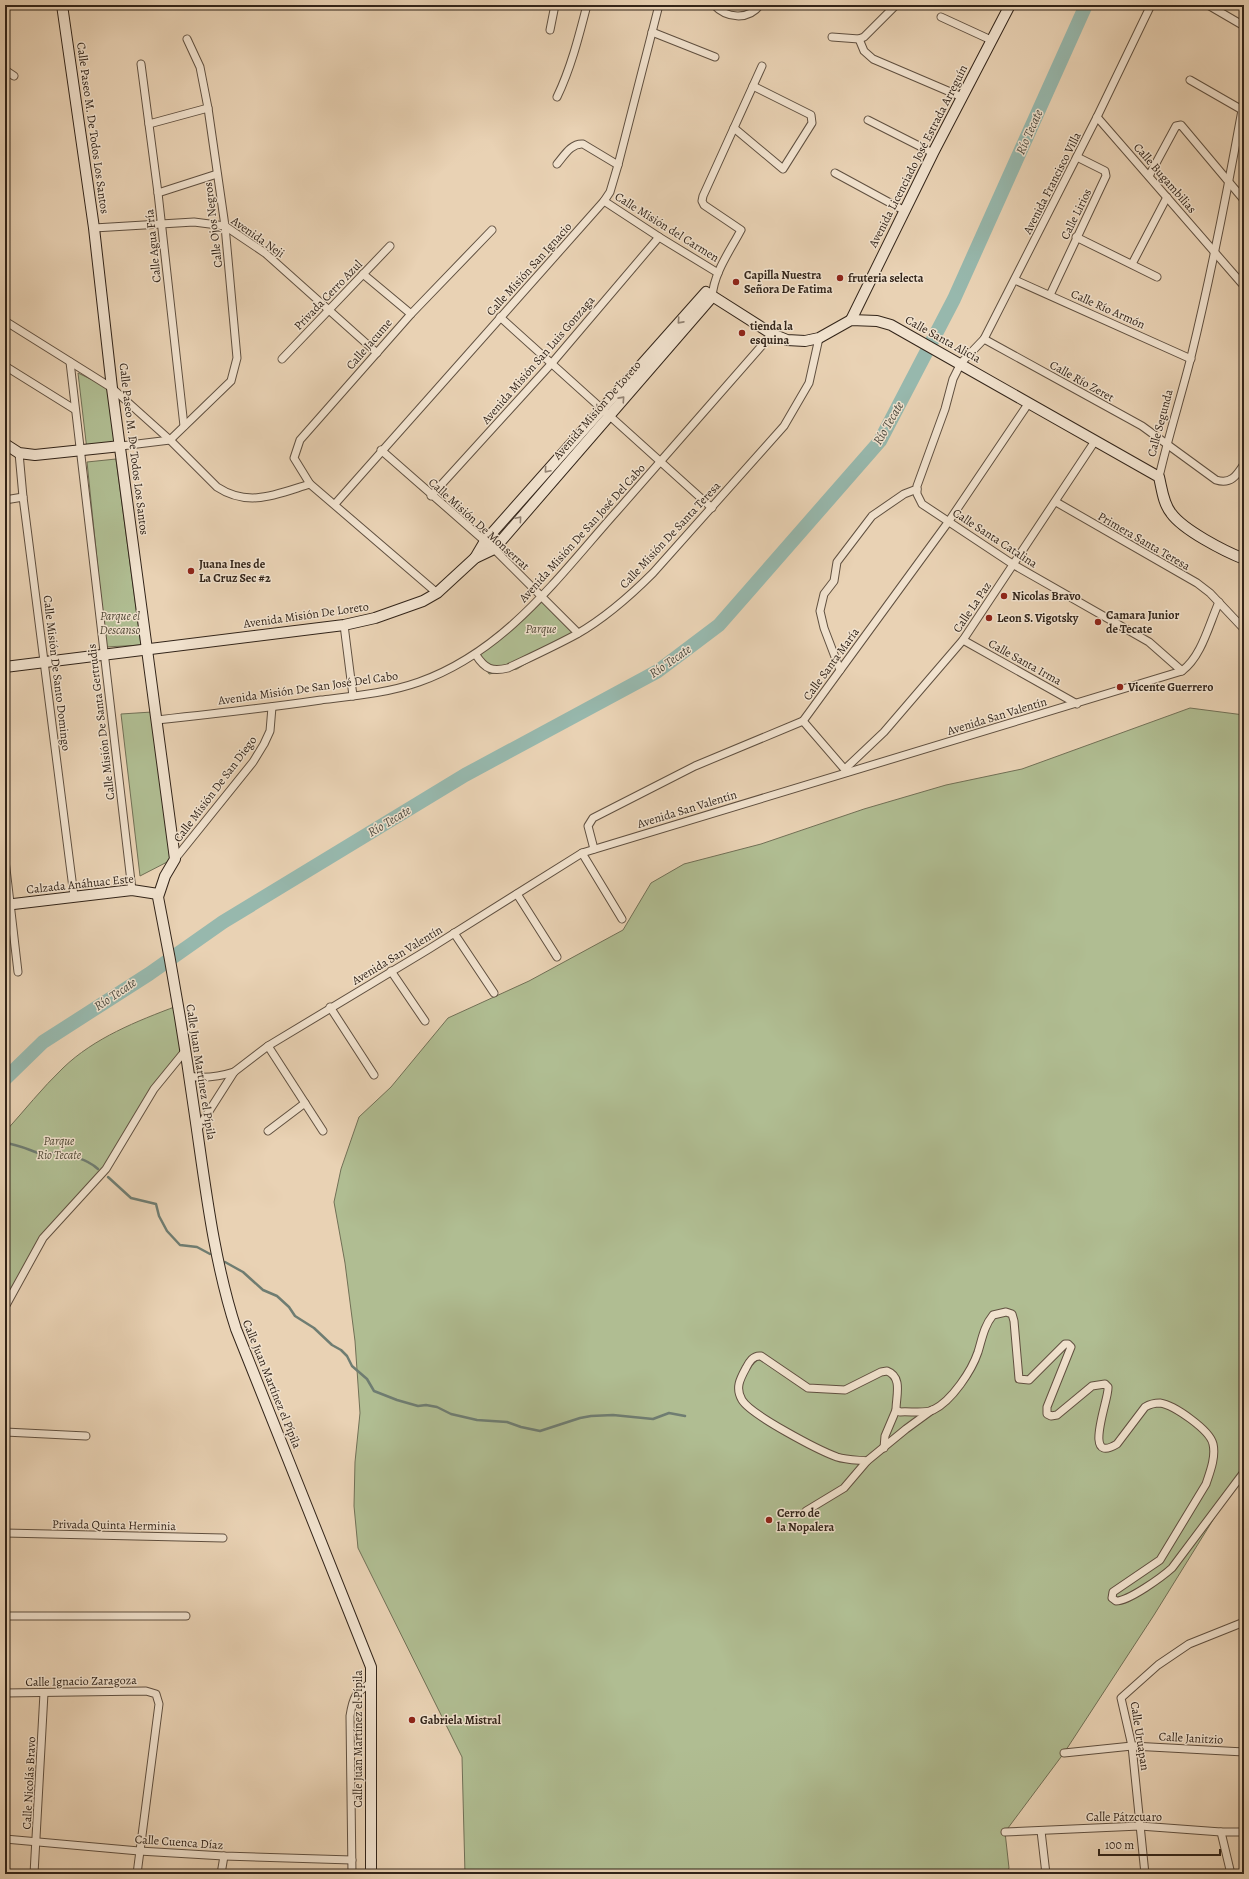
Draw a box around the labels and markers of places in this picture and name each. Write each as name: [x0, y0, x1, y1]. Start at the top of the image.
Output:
place label: Capilla Nuestra Señora De Fatima: [744, 267, 833, 297]
place label: fruteria selecta: [848, 270, 924, 286]
marker: fruteria selecta: [835, 273, 845, 283]
marker: Capilla Nuestra Señora De Fatima: [731, 277, 741, 287]
place label: tienda la esquina: [750, 318, 793, 348]
marker: tienda la esquina: [737, 328, 747, 338]
place label: Juana Ines de La Cruz Sec #2: [199, 556, 271, 586]
marker: Juana Ines de La Cruz Sec #2: [186, 566, 196, 576]
place label: Nicolas Bravo: [1012, 588, 1081, 604]
marker: Nicolas Bravo: [999, 591, 1009, 601]
place label: Camara Junior de Tecate: [1106, 607, 1179, 637]
place label: Leon S. Vigotsky: [997, 610, 1079, 626]
marker: Leon S. Vigotsky: [984, 613, 994, 623]
marker: Camara Junior de Tecate: [1093, 617, 1103, 627]
place label: Vicente Guerrero: [1127, 679, 1213, 695]
marker: Vicente Guerrero: [1115, 682, 1125, 692]
place label: Cerro de la Nopalera: [777, 1505, 834, 1535]
marker: Cerro de la Nopalera: [764, 1515, 774, 1525]
place label: Gabriela Mistral: [420, 1712, 502, 1728]
marker: Gabriela Mistral: [407, 1715, 417, 1725]

